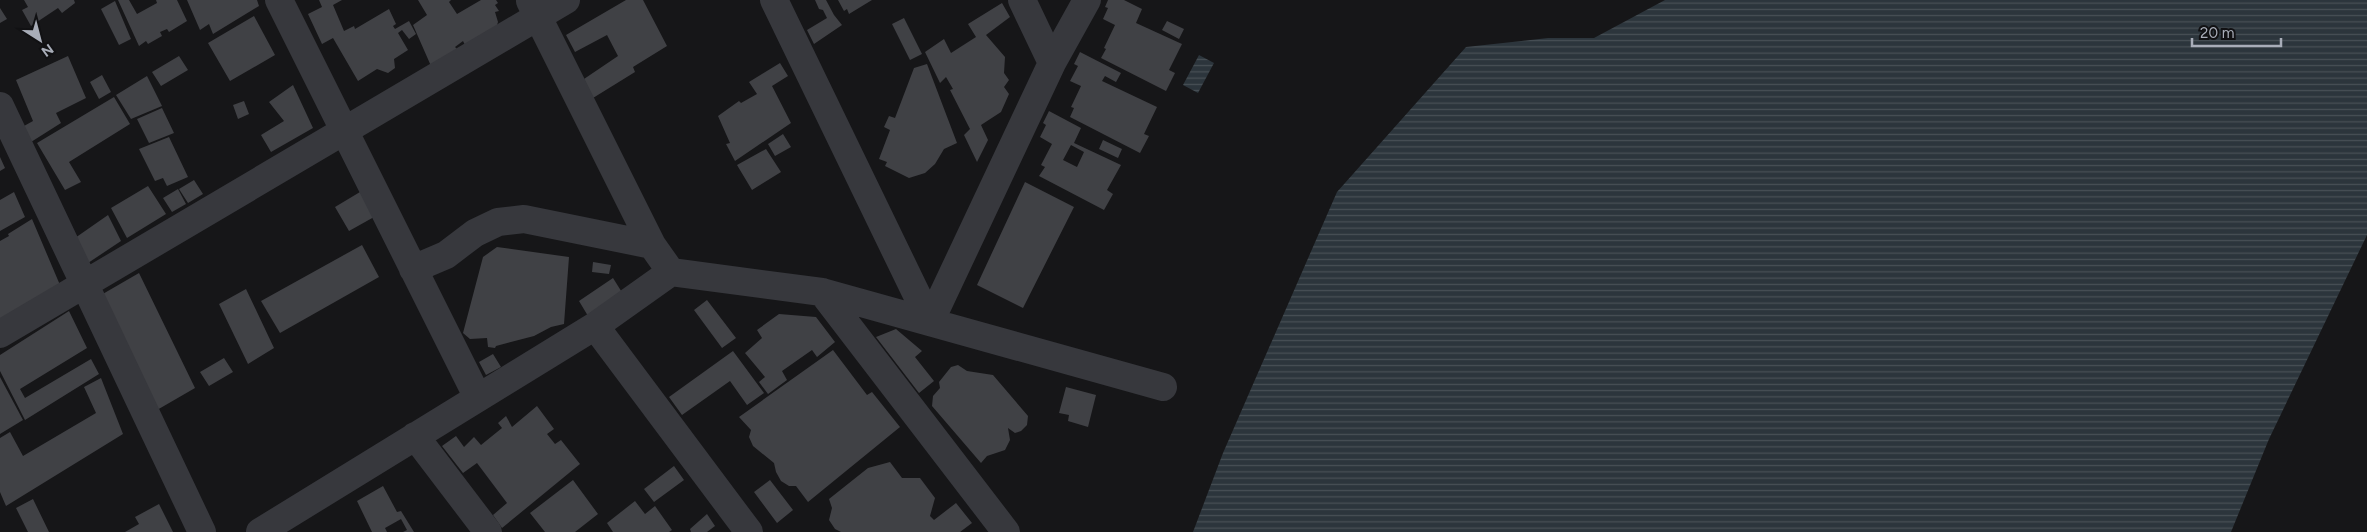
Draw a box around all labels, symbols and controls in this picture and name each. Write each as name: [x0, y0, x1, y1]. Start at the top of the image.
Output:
north arrow: [15, 15, 65, 65]
scale bar: [2192, 15, 2281, 47]
text: 20 m: [2200, 24, 2234, 42]
text: N: [38, 40, 57, 60]

